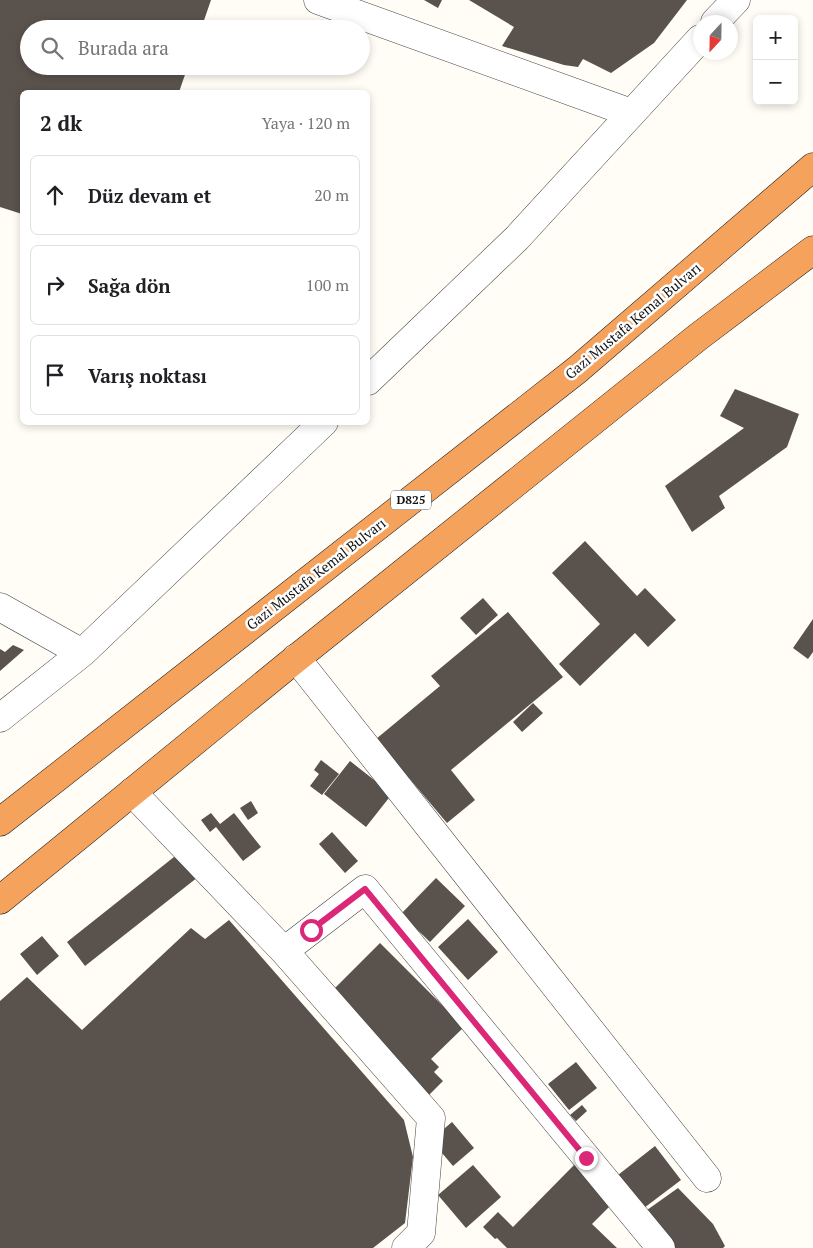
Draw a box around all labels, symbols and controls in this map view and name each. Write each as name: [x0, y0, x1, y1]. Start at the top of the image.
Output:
north arrow: [693, 15, 738, 60]
map controls: [753, 15, 798, 105]
button: +: [753, 15, 798, 60]
search box: [20, 20, 370, 75]
icon: search: [38, 34, 66, 62]
text: Burada ara: [78, 35, 169, 60]
button: −: [753, 60, 798, 105]
text: 2 dk: [40, 109, 82, 137]
text: Yaya · 120 m: [262, 112, 350, 134]
icon: ahead: [41, 181, 69, 209]
text: Düz devam et: [88, 183, 211, 208]
text: 20 m: [314, 184, 349, 206]
street label: Gazi Mustafa Kemal Bulvarı: [561, 258, 705, 383]
icon: right: [41, 271, 69, 299]
text: Sağa dön: [88, 273, 171, 298]
text: 100 m: [306, 274, 349, 296]
icon: arrive: [41, 361, 69, 389]
text: Varış noktası: [88, 363, 207, 388]
road number: D825: [391, 490, 431, 510]
street label: Gazi Mustafa Kemal Bulvarı: [242, 513, 389, 634]
route start: [300, 919, 323, 942]
route end: [575, 1147, 598, 1170]

